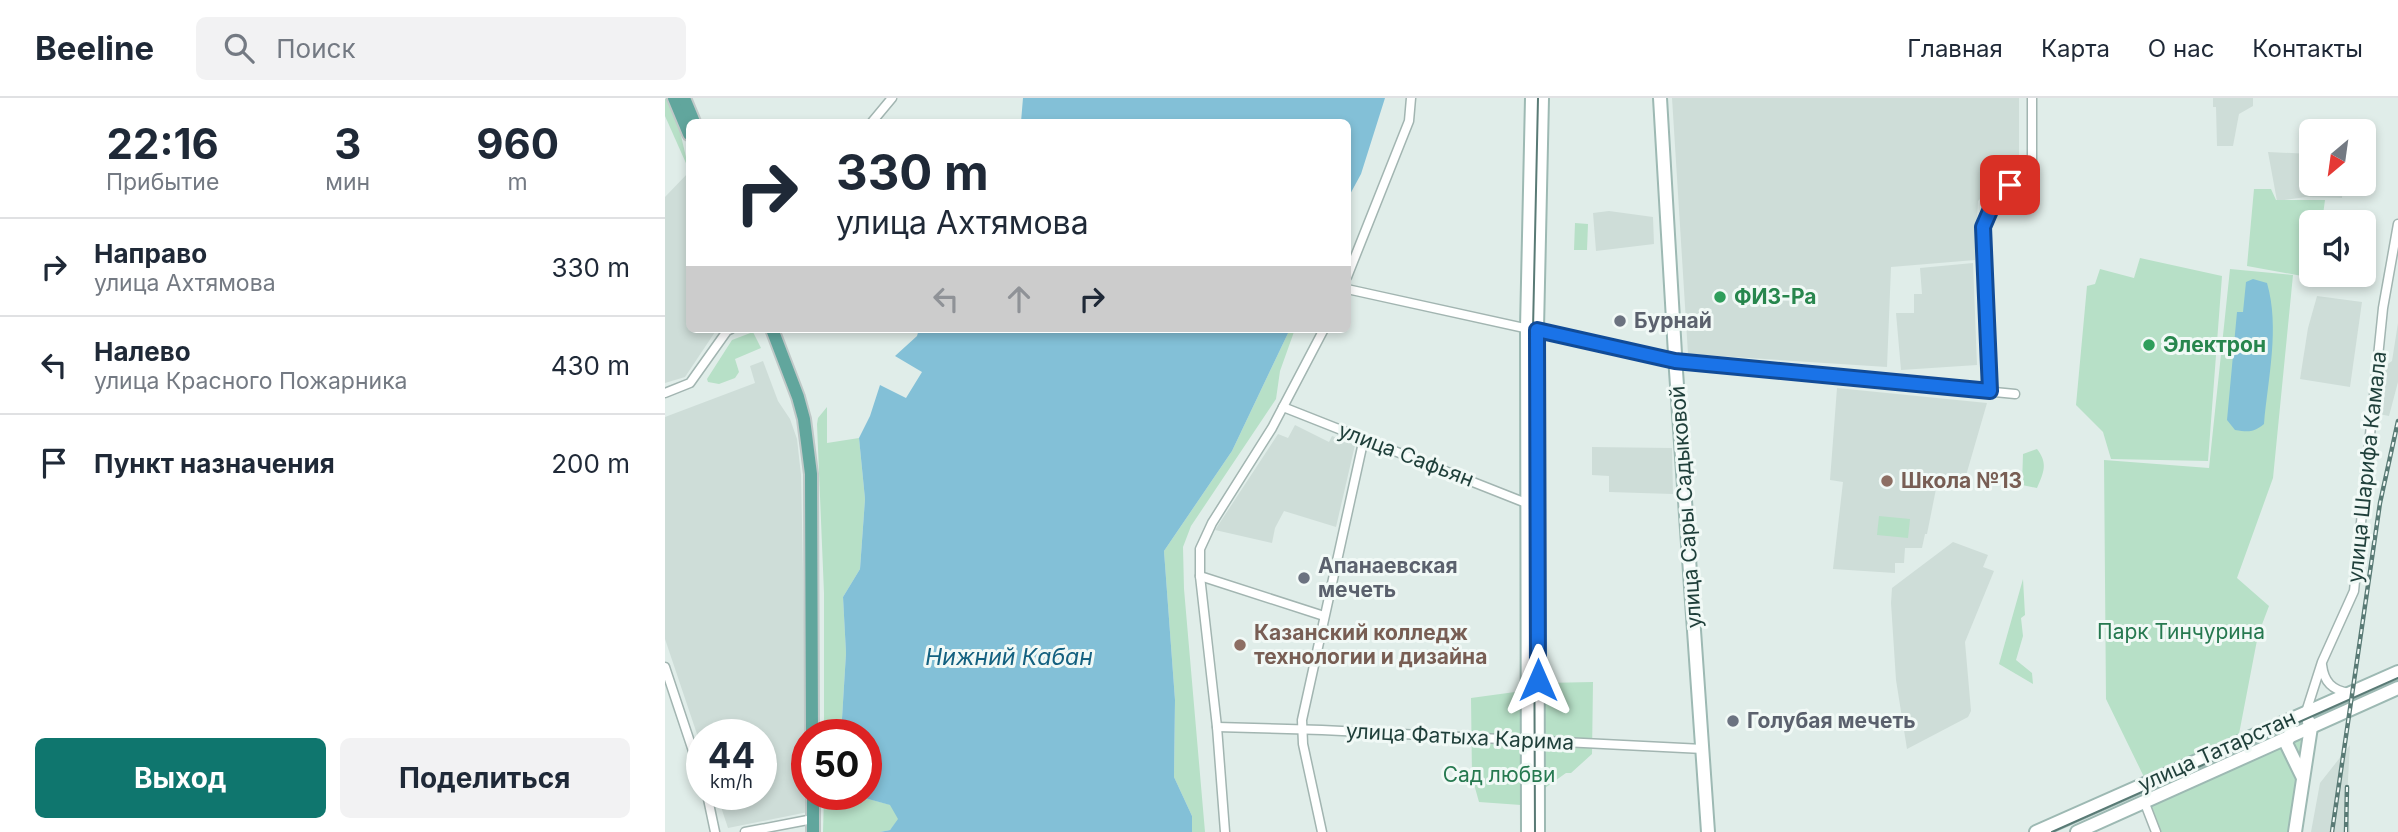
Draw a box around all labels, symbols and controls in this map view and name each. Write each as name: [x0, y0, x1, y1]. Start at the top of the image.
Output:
search box: [196, 17, 686, 80]
text: Beeline: [35, 28, 154, 68]
icon: search: [220, 29, 258, 67]
text: Поиск: [276, 33, 355, 64]
text: Главная: [1907, 34, 2003, 63]
text: Карта: [2041, 34, 2110, 63]
text: О нас: [2148, 34, 2214, 63]
text: Контакты: [2252, 34, 2363, 63]
text: 22:16: [106, 118, 219, 169]
text: 3: [334, 118, 361, 169]
text: 960: [476, 118, 559, 169]
north arrow: [2299, 119, 2377, 196]
map controls: [2299, 119, 2376, 287]
text: 330 m: [836, 143, 989, 202]
icon: right: [721, 147, 812, 238]
pin: [1980, 155, 2040, 215]
icon: arrive: [1991, 166, 2029, 204]
text: Прибытие: [106, 168, 219, 196]
text: мин: [325, 168, 370, 196]
text: m: [508, 168, 528, 196]
text: улица Ахтямова: [836, 203, 1089, 242]
button: sound: [2299, 210, 2376, 287]
text: Направо: [94, 238, 207, 269]
icon: right: [35, 248, 73, 286]
text: 330 m: [551, 252, 630, 283]
text: улица Ахтямова: [94, 269, 276, 297]
icon: left: [927, 280, 965, 318]
icon: ahead: [1000, 280, 1038, 318]
icon: right: [1073, 280, 1111, 318]
place label: ФИЗ-Ра: [1734, 284, 1816, 309]
marker: ФИЗ-Ра: [1712, 289, 1728, 305]
place label: Бурнай: [1634, 308, 1712, 333]
marker: Бурнай: [1612, 313, 1628, 329]
place label: Электрон: [2163, 332, 2266, 357]
text: Налево: [94, 336, 191, 367]
marker: Электрон: [2141, 337, 2157, 353]
icon: left: [35, 346, 73, 384]
text: 430 m: [551, 350, 630, 381]
street label: улица Шарифа Камала: [2342, 350, 2391, 584]
text: улица Красного Пожарника: [94, 367, 408, 395]
street label: улица Сары Садыковой: [1665, 385, 1706, 629]
street label: улица Сафьян: [1335, 417, 1477, 492]
icon: arrive: [35, 444, 73, 482]
text: Пункт назначения: [94, 448, 335, 479]
text: 200 m: [551, 448, 630, 479]
place label: Школа №13: [1901, 468, 2022, 493]
marker: Школа №13: [1879, 473, 1895, 489]
place label: Апанаевская мечеть: [1318, 553, 1458, 602]
marker: Апанаевская мечеть: [1296, 570, 1312, 586]
park label: Парк Тинчурина: [2097, 619, 2265, 644]
place label: Казанский колледж технологии и дизайна: [1254, 620, 1487, 669]
marker: Казанский колледж технологии и дизайна: [1232, 637, 1248, 653]
water label: Нижний Кабан: [925, 643, 1093, 671]
position arrow: [1501, 643, 1575, 717]
street label: улица Татарстан: [2134, 705, 2299, 797]
place label: Голубая мечеть: [1747, 708, 1916, 733]
marker: Голубая мечеть: [1725, 713, 1741, 729]
street label: улица Фатыха Карима: [1345, 718, 1575, 755]
speed limit sign: 50: [791, 719, 882, 810]
text: 44: [708, 734, 755, 776]
button: Выход: [35, 738, 326, 818]
button: Поделиться: [340, 738, 630, 818]
park label: Сад любви: [1443, 762, 1555, 787]
text: km/h: [710, 771, 753, 792]

